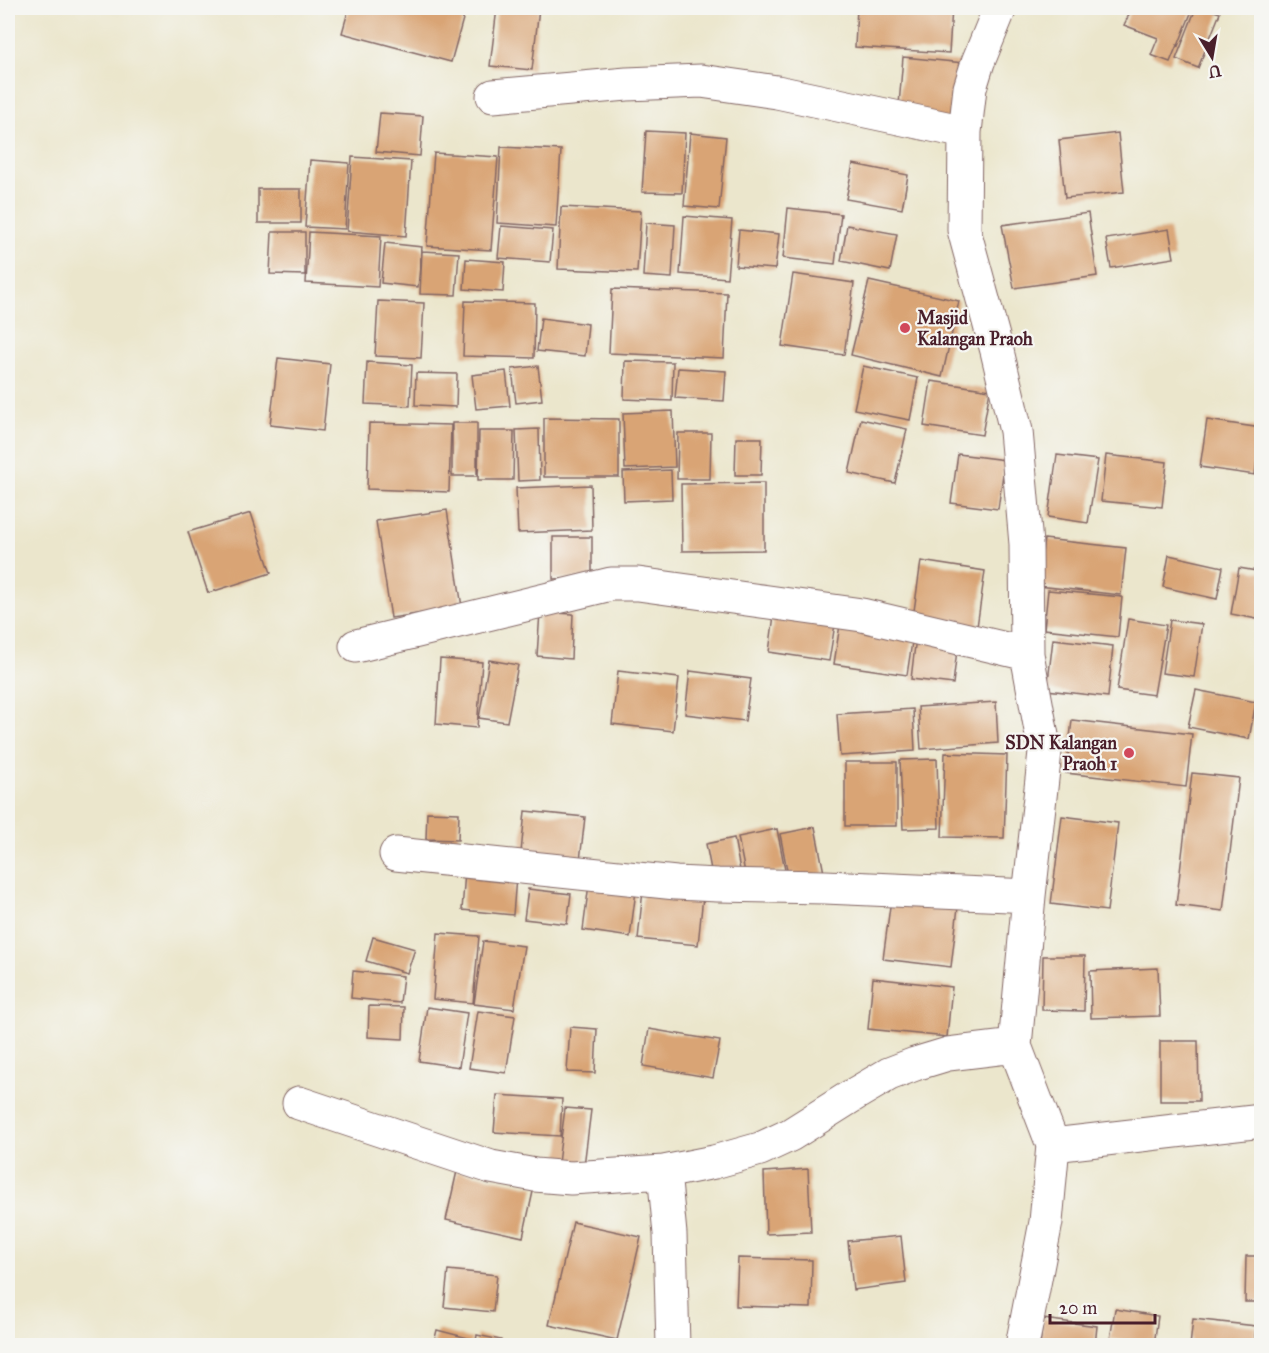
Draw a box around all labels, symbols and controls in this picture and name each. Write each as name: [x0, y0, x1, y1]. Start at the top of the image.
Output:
north arrow: [1182, 27, 1242, 87]
text: U: [1206, 61, 1223, 82]
place label: Masjid Kalangan Praoh: [917, 307, 1034, 351]
marker: Masjid Kalangan Praoh: [898, 321, 912, 335]
place label: SDN Kalangan Praoh 1: [1005, 732, 1117, 775]
marker: SDN Kalangan Praoh 1: [1122, 746, 1136, 760]
scale bar: [1050, 1287, 1155, 1325]
text: 20 m: [1059, 1297, 1097, 1319]

